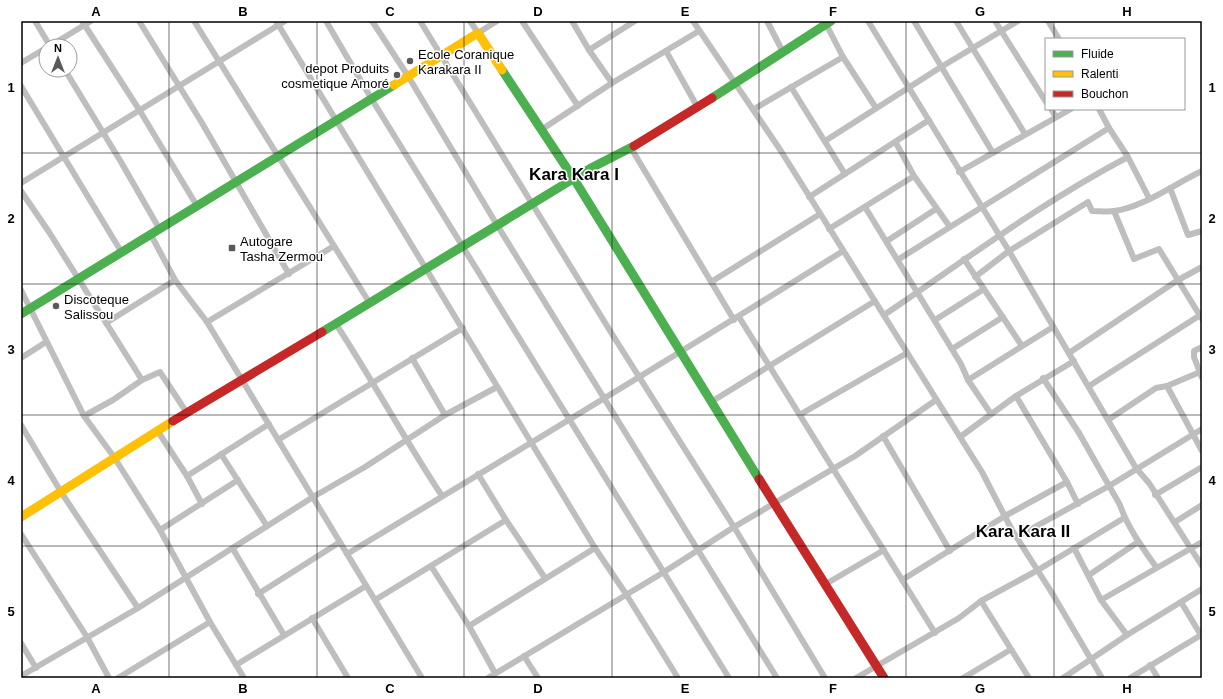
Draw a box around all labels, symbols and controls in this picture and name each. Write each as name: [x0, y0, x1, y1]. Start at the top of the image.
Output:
text: A: [91, 4, 101, 19]
text: B: [238, 4, 248, 19]
text: C: [385, 4, 395, 19]
text: D: [533, 4, 543, 19]
text: E: [681, 4, 690, 19]
text: F: [829, 4, 837, 19]
text: G: [975, 4, 985, 19]
text: H: [1122, 4, 1132, 19]
north arrow: [38, 38, 78, 78]
legend: [1045, 38, 1185, 110]
text: N: [54, 42, 62, 54]
place label: Ecole Coranique Karakara II: [418, 47, 514, 77]
text: Fluide: [1081, 47, 1114, 61]
marker: Ecole Coranique Karakara II: [405, 56, 415, 66]
place label: depot Produits cosmetique Amoré: [281, 61, 389, 91]
text: Ralenti: [1081, 67, 1118, 81]
marker: depot Produits cosmetique Amoré: [392, 70, 402, 80]
text: 1: [7, 80, 15, 95]
text: 1: [1208, 80, 1216, 95]
text: Bouchon: [1081, 87, 1128, 101]
district label: Kara Kara I: [529, 165, 619, 184]
text: 2: [7, 211, 15, 226]
text: 2: [1208, 211, 1216, 226]
place label: Autogare Tasha Zermou: [240, 234, 323, 264]
marker: Autogare Tasha Zermou: [227, 243, 237, 253]
place label: Discoteque Salissou: [64, 292, 129, 322]
marker: Discoteque Salissou: [51, 301, 61, 311]
text: 3: [7, 342, 15, 357]
text: 3: [1208, 342, 1216, 357]
text: 4: [7, 473, 15, 488]
text: 4: [1208, 473, 1216, 488]
district label: Kara Kara II: [976, 522, 1070, 541]
text: 5: [7, 604, 15, 619]
text: 5: [1208, 604, 1216, 619]
text: A: [91, 681, 101, 696]
text: B: [238, 681, 248, 696]
text: C: [385, 681, 395, 696]
text: D: [533, 681, 543, 696]
text: E: [681, 681, 690, 696]
text: F: [829, 681, 837, 696]
text: G: [975, 681, 985, 696]
text: H: [1122, 681, 1132, 696]

